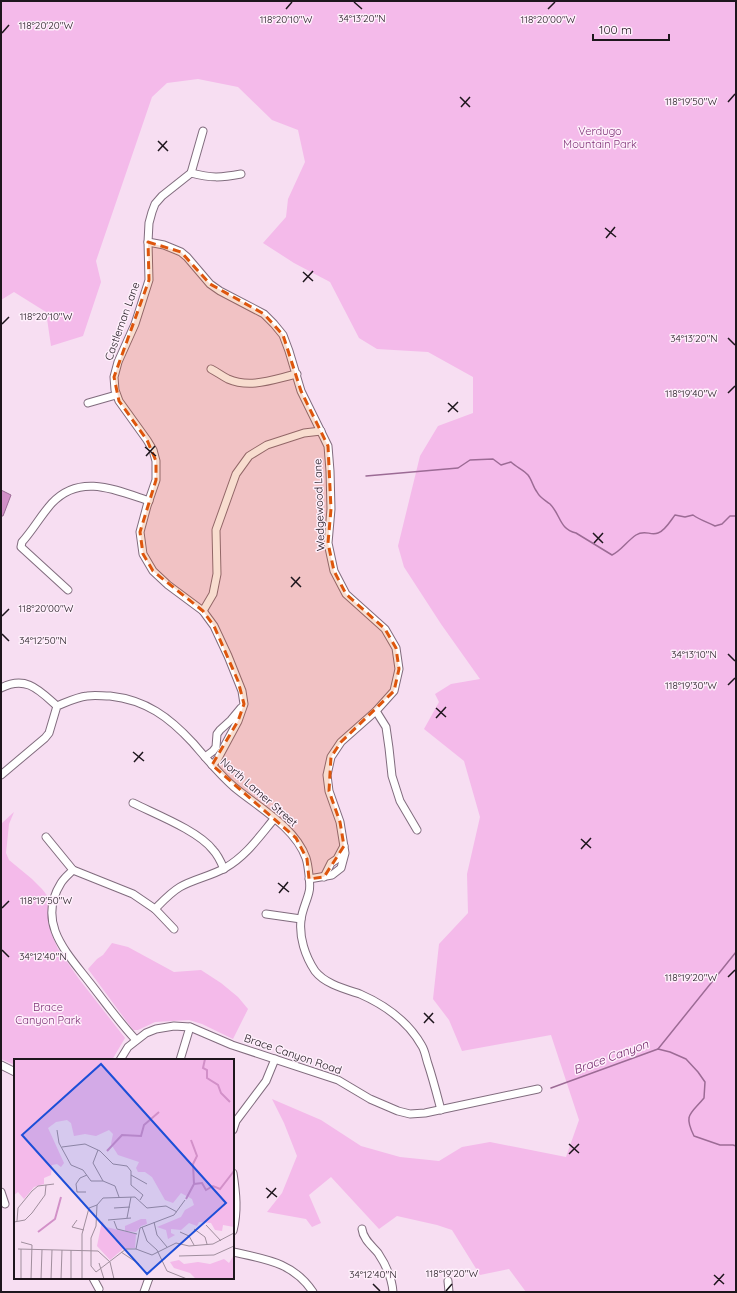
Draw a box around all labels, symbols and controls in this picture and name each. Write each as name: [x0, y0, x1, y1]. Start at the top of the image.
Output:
text: 34°13'20"N: [338, 12, 386, 25]
text: 118°20'10"W: [260, 13, 313, 26]
text: 118°20'00"W: [521, 13, 576, 26]
scale bar: [593, 16, 669, 42]
text: 118°20'20"W: [19, 19, 74, 32]
text: 100 m: [599, 22, 632, 37]
text: 118°19'50"W: [665, 95, 717, 108]
park label: Verdugo Mountain Park: [563, 124, 637, 151]
street label: Castleman Lane: [101, 280, 143, 362]
text: 118°20'10"W: [20, 310, 73, 323]
text: 34°13'20"N: [670, 332, 718, 345]
text: 118°19'40"W: [665, 387, 717, 400]
street label: Wedgewood Lane: [310, 459, 328, 551]
text: 118°20'00"W: [19, 602, 74, 615]
text: 34°12'50"N: [19, 634, 67, 647]
text: 34°13'10"N: [671, 648, 717, 661]
text: 118°19'30"W: [665, 679, 717, 692]
street label: North Lamer Street: [217, 755, 301, 830]
text: 118°19'50"W: [20, 894, 72, 907]
text: 34°12'40"N: [19, 950, 67, 963]
text: 118°19'20"W: [665, 971, 717, 984]
park label: Brace Canyon Park: [15, 1000, 81, 1027]
street label: Brace Canyon Road: [242, 1031, 344, 1077]
water label: Brace Canyon: [571, 1036, 651, 1077]
inset map: [14, 1059, 234, 1279]
text: 118°19'20"W: [426, 1267, 478, 1280]
text: 34°12'40"N: [349, 1268, 397, 1281]

